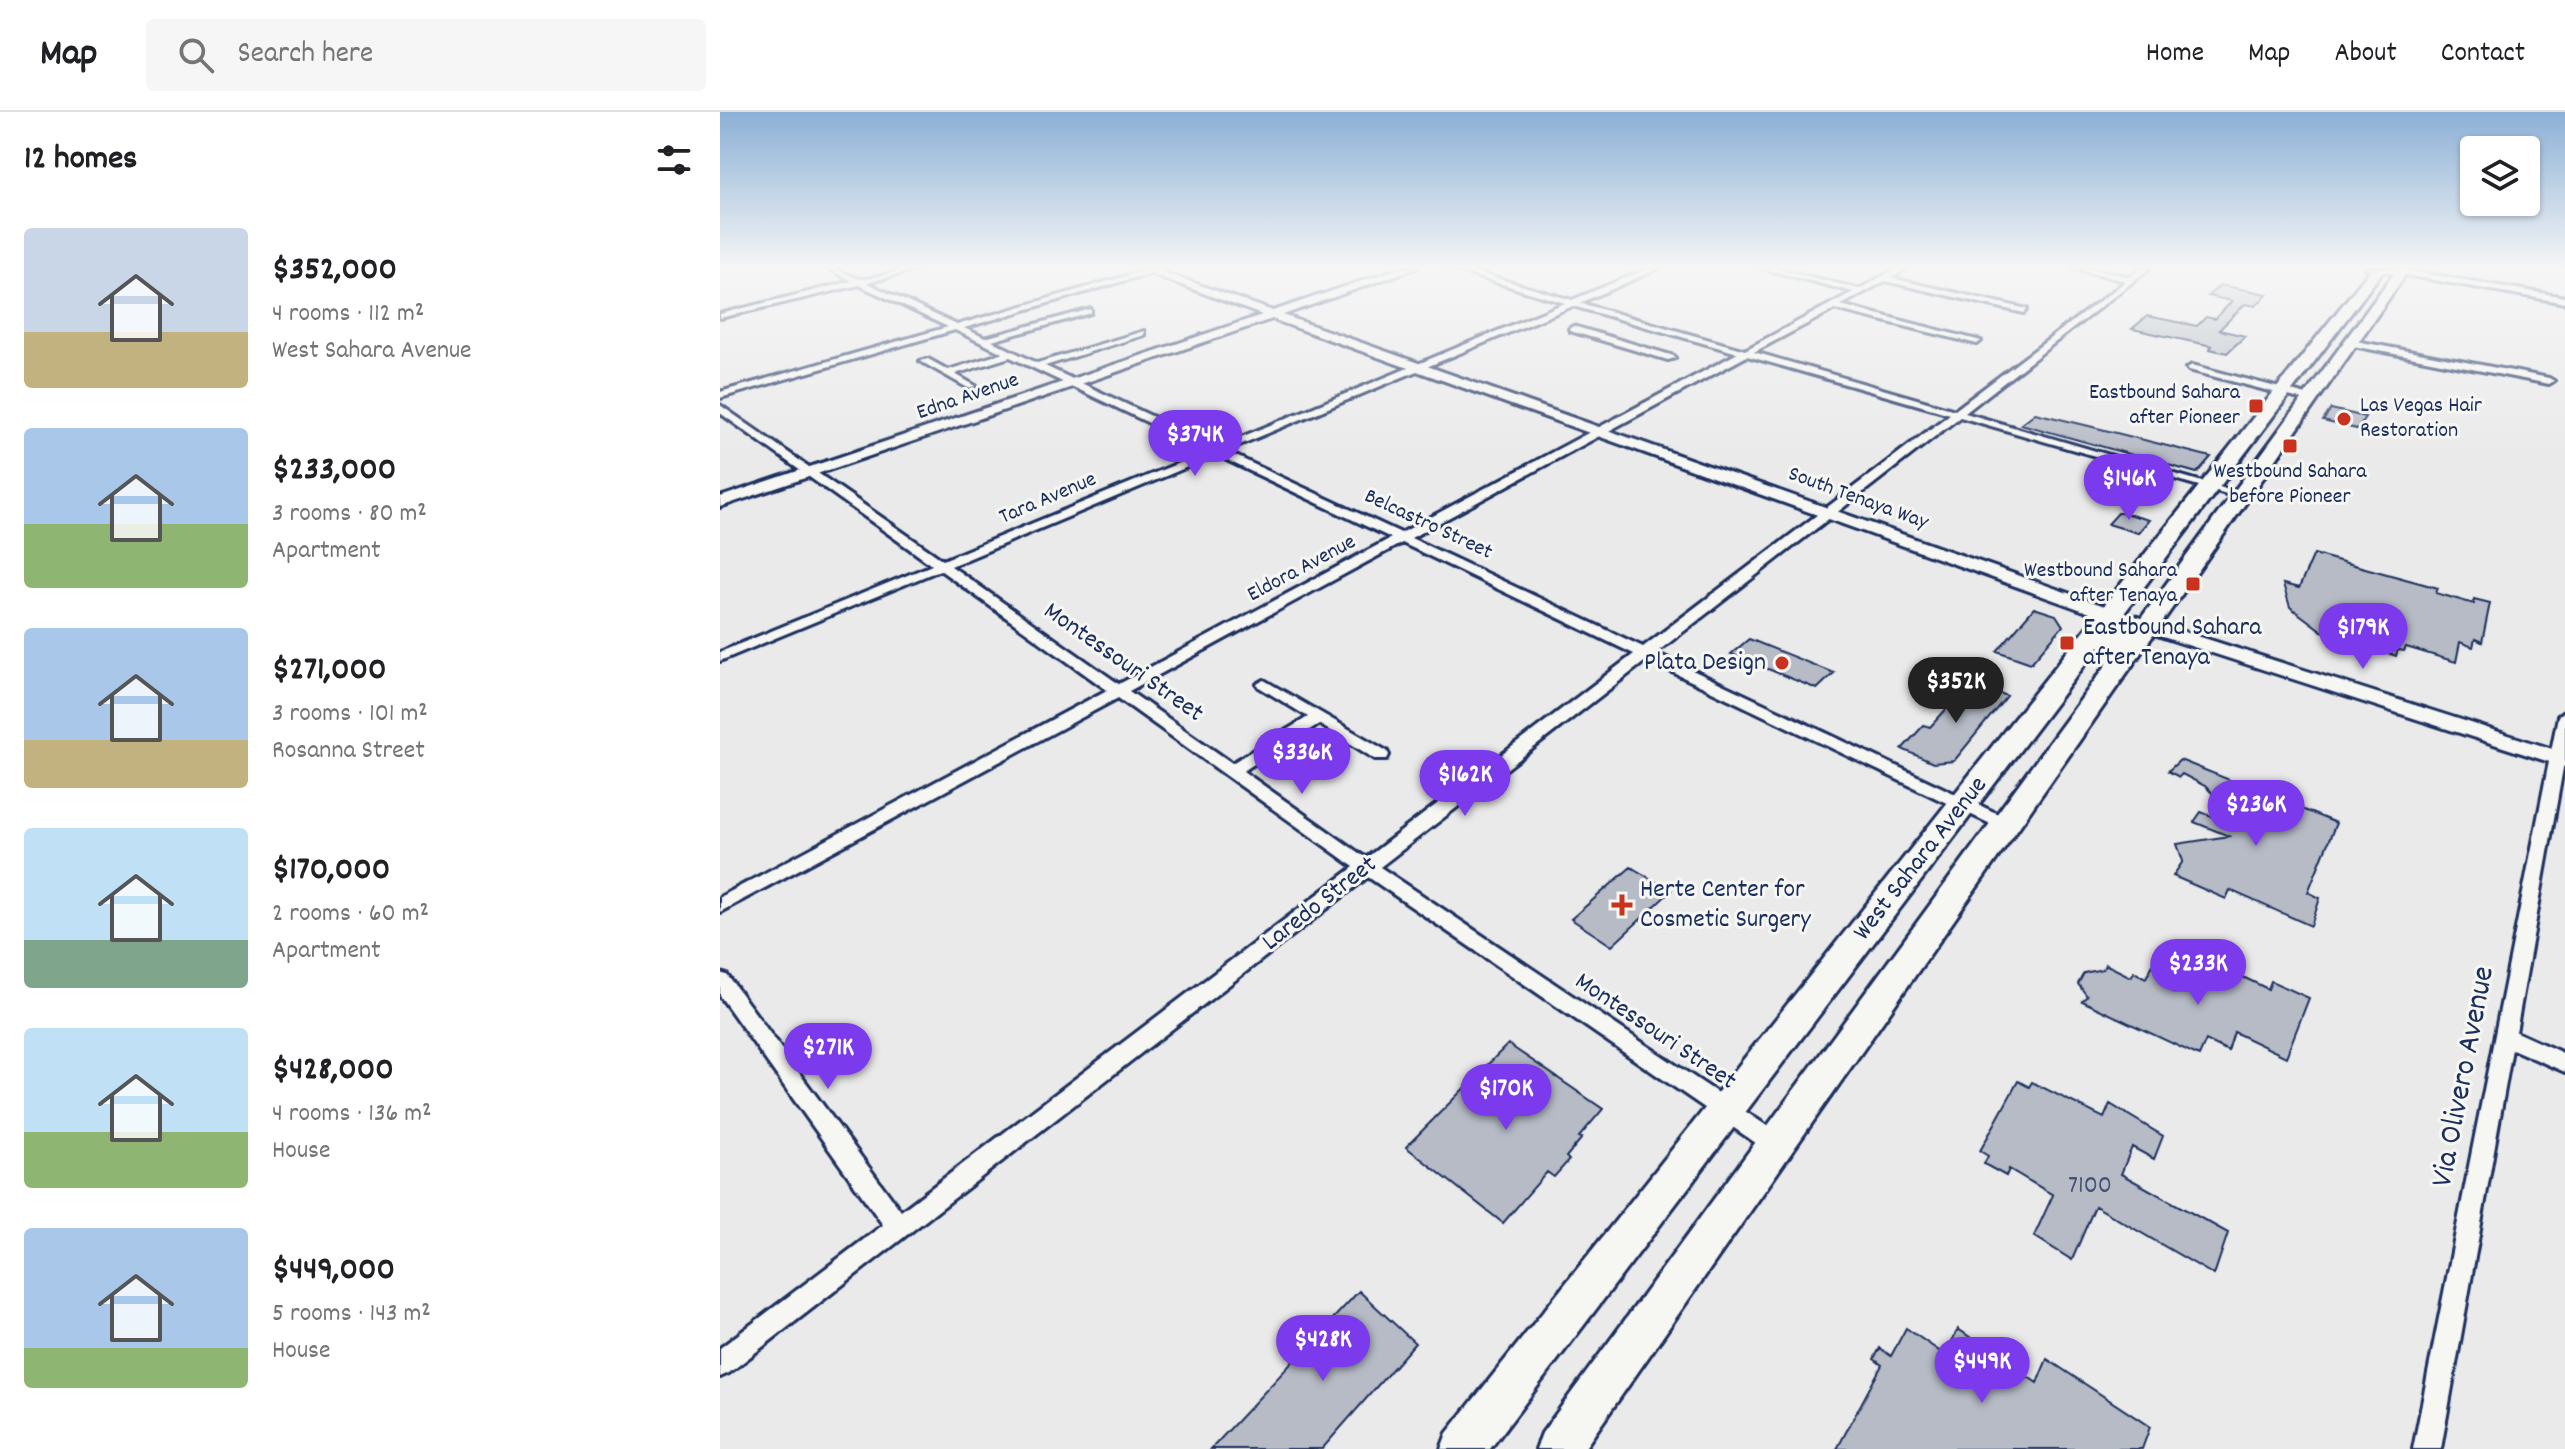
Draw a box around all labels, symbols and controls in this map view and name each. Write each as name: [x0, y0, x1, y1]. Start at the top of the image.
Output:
search box: [146, 19, 706, 91]
text: Map: [40, 28, 98, 83]
icon: search: [174, 33, 218, 77]
text: Search here: [238, 34, 373, 77]
text: Home: [2146, 35, 2204, 75]
text: Map: [2248, 35, 2290, 75]
text: About: [2334, 35, 2397, 75]
text: Contact: [2441, 35, 2525, 75]
text: 12 homes: [24, 136, 137, 185]
map controls: [2460, 136, 2540, 216]
button: layers: [2460, 136, 2540, 216]
icon: filters: [652, 138, 696, 182]
text: $352,000: [272, 247, 397, 296]
icon: home: [88, 260, 184, 356]
text: 4 rooms · 112 m²: [272, 296, 424, 333]
text: West Sahara Avenue: [272, 333, 472, 370]
street label: Edna Avenue: [913, 365, 1023, 429]
place label: Eastbound Sahara after Pioneer: [2089, 378, 2241, 434]
place label: Las Vegas Hair Restoration: [2360, 391, 2483, 447]
marker: Eastbound Sahara after Pioneer: [2247, 397, 2265, 415]
pin: $374K: [1139, 410, 1251, 478]
marker: Las Vegas Hair Restoration: [2335, 410, 2353, 428]
text: $374K: [1166, 417, 1224, 454]
marker: Westbound Sahara before Pioneer: [2281, 437, 2299, 455]
text: $233,000: [272, 447, 396, 496]
pin: $146K: [2073, 454, 2185, 522]
place label: Westbound Sahara before Pioneer: [2214, 457, 2367, 513]
street label: South Tenaya Way: [1783, 459, 1934, 539]
icon: home: [88, 460, 184, 556]
text: $146K: [2102, 461, 2156, 498]
street label: Tara Avenue: [995, 465, 1101, 533]
street label: Belcastro Street: [1359, 482, 1497, 568]
text: 3 rooms · 80 m²: [272, 496, 427, 533]
street label: Eldora Avenue: [1242, 527, 1362, 611]
text: Apartment: [272, 533, 381, 570]
place label: Westbound Sahara after Tenaya: [2024, 556, 2178, 612]
marker: Westbound Sahara after Tenaya: [2184, 575, 2202, 593]
street label: Montessouri Street: [1035, 594, 1211, 732]
pin: $179K: [2307, 603, 2419, 671]
place label: Eastbound Sahara after Tenaya: [2083, 610, 2262, 677]
text: $179K: [2337, 610, 2389, 647]
marker: Eastbound Sahara after Tenaya: [2058, 634, 2076, 652]
place label: Plata Design: [1644, 645, 1766, 682]
text: $271,000: [272, 647, 387, 696]
marker: Plata Design: [1773, 654, 1791, 672]
pin: $352K: [1900, 657, 2012, 725]
icon: home: [88, 660, 184, 756]
text: $352K: [1926, 664, 1986, 701]
text: 3 rooms · 101 m²: [272, 696, 428, 733]
pin: $336K: [1246, 728, 1358, 796]
text: Rosanna Street: [272, 733, 425, 770]
text: $336K: [1271, 735, 1333, 772]
pin: $162K: [1409, 750, 1521, 818]
text: $162K: [1438, 757, 1493, 794]
street label: West Sahara Avenue: [1845, 769, 1997, 949]
pin: $236K: [2200, 780, 2312, 848]
text: $236K: [2226, 787, 2286, 824]
text: $170,000: [272, 847, 390, 896]
street label: Laredo Street: [1255, 847, 1386, 961]
icon: home: [88, 860, 184, 956]
place label: Herte Center for Cosmetic Surgery: [1640, 872, 1811, 939]
marker: Herte Center for Cosmetic Surgery: [1611, 894, 1633, 916]
text: 2 rooms · 60 m²: [272, 896, 429, 933]
text: Apartment: [272, 933, 381, 970]
pin: $233K: [2142, 939, 2254, 1007]
text: $233K: [2168, 946, 2228, 983]
street label: Via Olivero Avenue: [2421, 963, 2509, 1191]
street label: Montessouri Street: [1567, 964, 1744, 1100]
pin: $271K: [772, 1023, 884, 1091]
text: $271K: [802, 1030, 854, 1067]
text: $428,000: [272, 1047, 394, 1096]
icon: home: [88, 1060, 184, 1156]
pin: $170K: [1450, 1064, 1562, 1132]
text: $170K: [1478, 1071, 1534, 1108]
text: 4 rooms · 136 m²: [272, 1096, 431, 1133]
text: House: [272, 1133, 330, 1170]
house number: 7100: [2068, 1168, 2112, 1205]
text: $449,000: [272, 1247, 395, 1296]
icon: home: [88, 1260, 184, 1356]
text: 5 rooms · 143 m²: [272, 1296, 431, 1333]
pin: $428K: [1267, 1315, 1379, 1383]
text: $428K: [1294, 1322, 1352, 1359]
text: House: [272, 1333, 330, 1370]
pin: $449K: [1926, 1337, 2038, 1405]
text: $449K: [1953, 1344, 2011, 1381]

